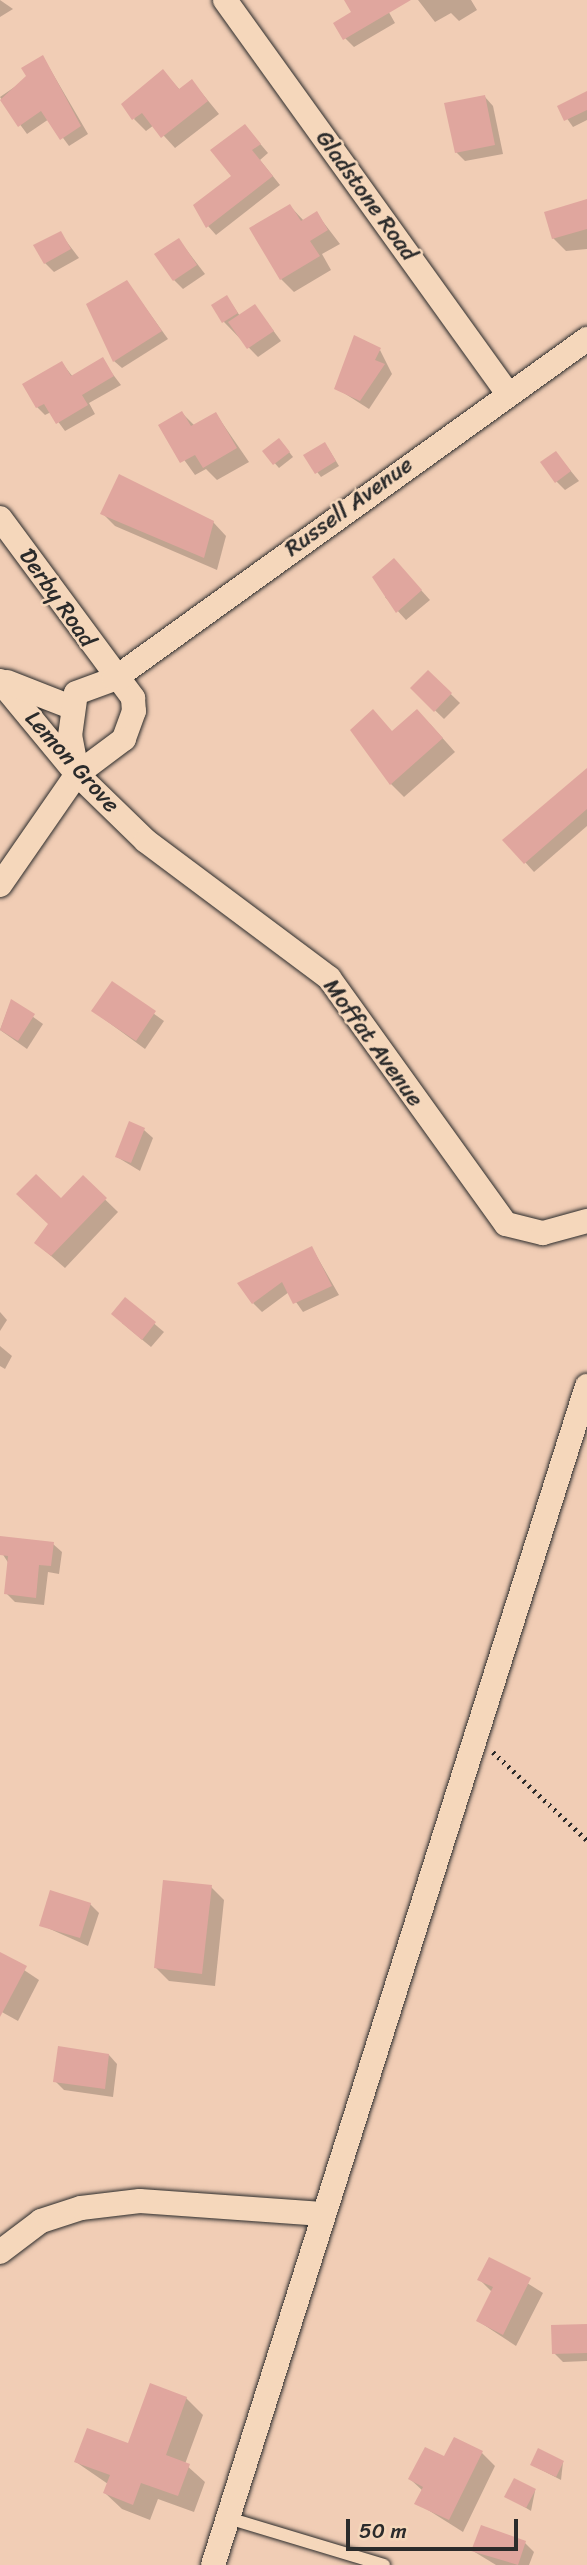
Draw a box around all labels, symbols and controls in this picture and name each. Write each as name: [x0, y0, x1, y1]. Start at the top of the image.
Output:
street label: Gladstone Road: [309, 125, 423, 267]
street label: Russell Avenue: [279, 451, 419, 563]
street label: Derby Road: [13, 543, 101, 653]
street label: Lemon Grove: [19, 705, 125, 819]
street label: Moffat Avenue: [317, 973, 429, 1113]
scale bar: [349, 2506, 520, 2550]
text: 50 m: [359, 2512, 407, 2550]

